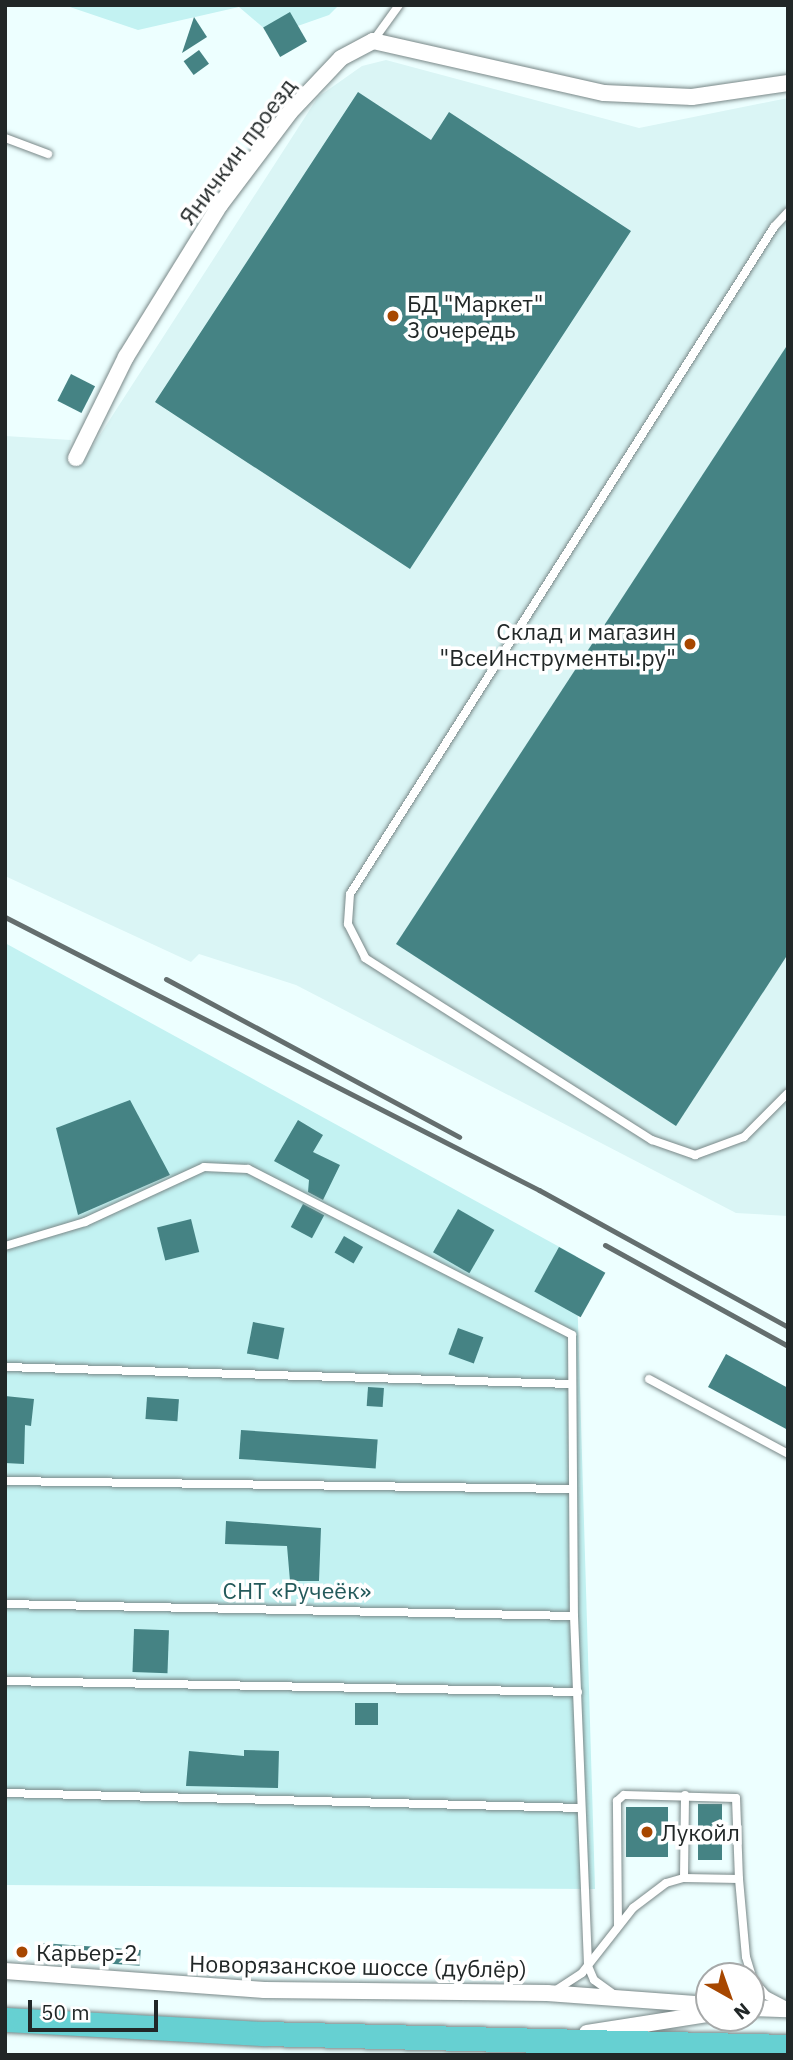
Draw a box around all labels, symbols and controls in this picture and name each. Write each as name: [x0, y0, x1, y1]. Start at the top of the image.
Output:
street label: Яничкин проезд: [173, 72, 301, 230]
place label: БД "Маркет" 3 очередь: [407, 289, 543, 343]
marker: БД "Маркет" 3 очередь: [385, 308, 401, 324]
place label: Склад и магазин "ВсеИнструменты.ру": [440, 617, 676, 671]
marker: Склад и магазин "ВсеИнструменты.ру": [682, 636, 698, 652]
park label: СНТ «Ручеёк»: [223, 1576, 371, 1604]
place label: Лукойл: [661, 1818, 740, 1846]
marker: Лукойл: [639, 1824, 655, 1840]
place label: Карьер-2: [36, 1938, 138, 1966]
marker: Карьер-2: [14, 1944, 30, 1960]
street label: Новорязанское шоссе (дублёр): [189, 1949, 527, 1983]
north arrow: [695, 1962, 765, 2032]
scale bar: [32, 1986, 161, 2030]
text: 50 m: [41, 1998, 90, 2026]
text: N: [729, 1998, 755, 2025]

